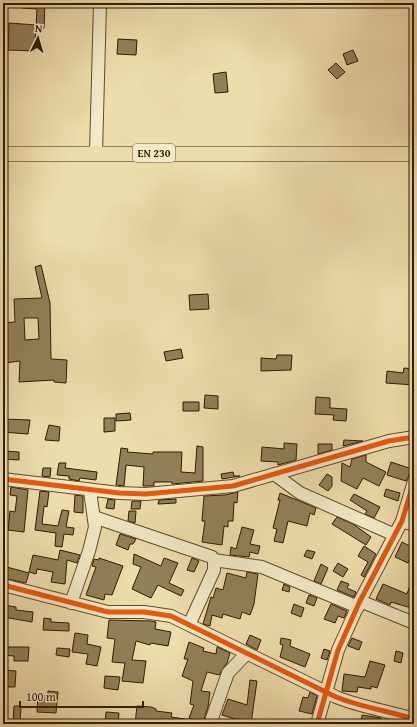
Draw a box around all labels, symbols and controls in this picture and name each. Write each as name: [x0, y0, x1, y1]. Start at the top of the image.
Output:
north arrow: [18, 18, 58, 58]
text: N: [35, 20, 44, 36]
road number: EN 230: [133, 144, 175, 162]
scale bar: [20, 683, 143, 709]
text: 100 m: [26, 688, 56, 705]

